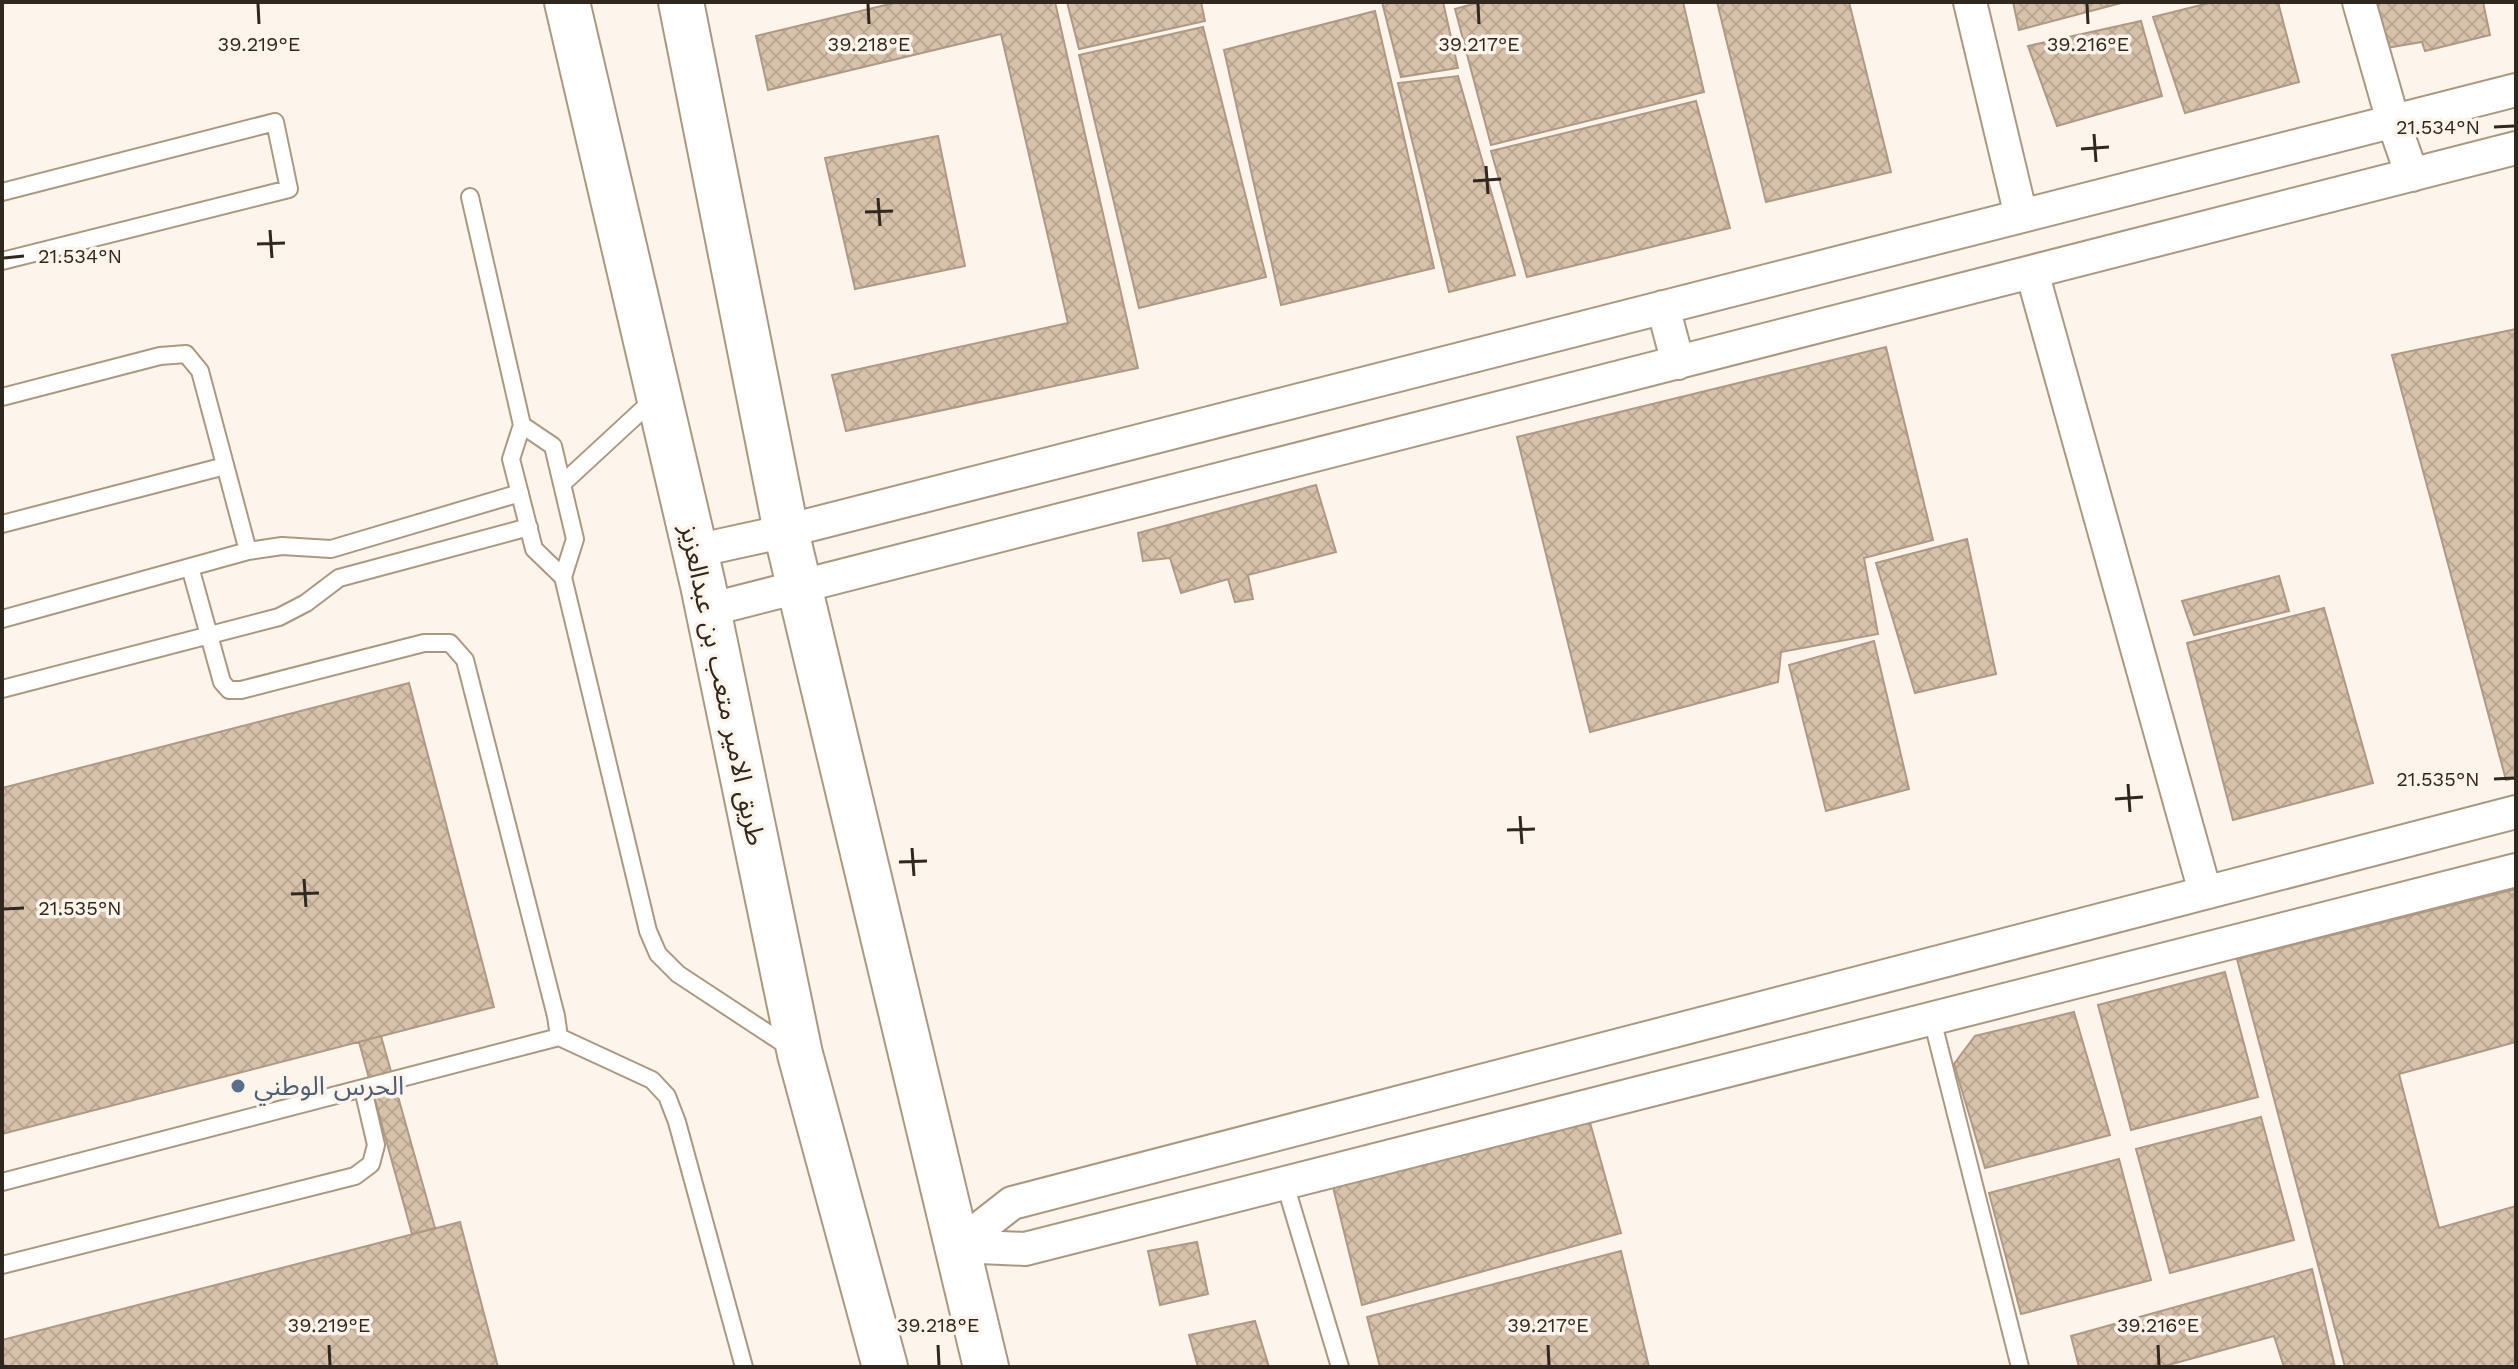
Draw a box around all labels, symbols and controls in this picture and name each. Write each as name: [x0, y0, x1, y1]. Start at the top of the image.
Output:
text: 39.219°E: [218, 32, 300, 56]
text: 39.218°E: [828, 32, 910, 56]
text: 39.217°E: [1438, 32, 1520, 56]
text: 39.216°E: [2047, 32, 2129, 56]
text: 21.534°N: [2396, 115, 2480, 139]
text: 21.534°N: [38, 244, 122, 268]
street label: طريق الامير متعب بن عبدالعزيز: [673, 521, 772, 849]
text: 21.535°N: [2396, 767, 2480, 791]
text: 21.535°N: [38, 896, 122, 920]
place label: الحرس الوطني: [254, 1071, 404, 1106]
marker: الحرس الوطني: [229, 1077, 247, 1095]
text: 39.219°E: [288, 1313, 370, 1337]
text: 39.218°E: [897, 1313, 979, 1337]
text: 39.217°E: [1507, 1313, 1589, 1337]
text: 39.216°E: [2117, 1313, 2199, 1337]

